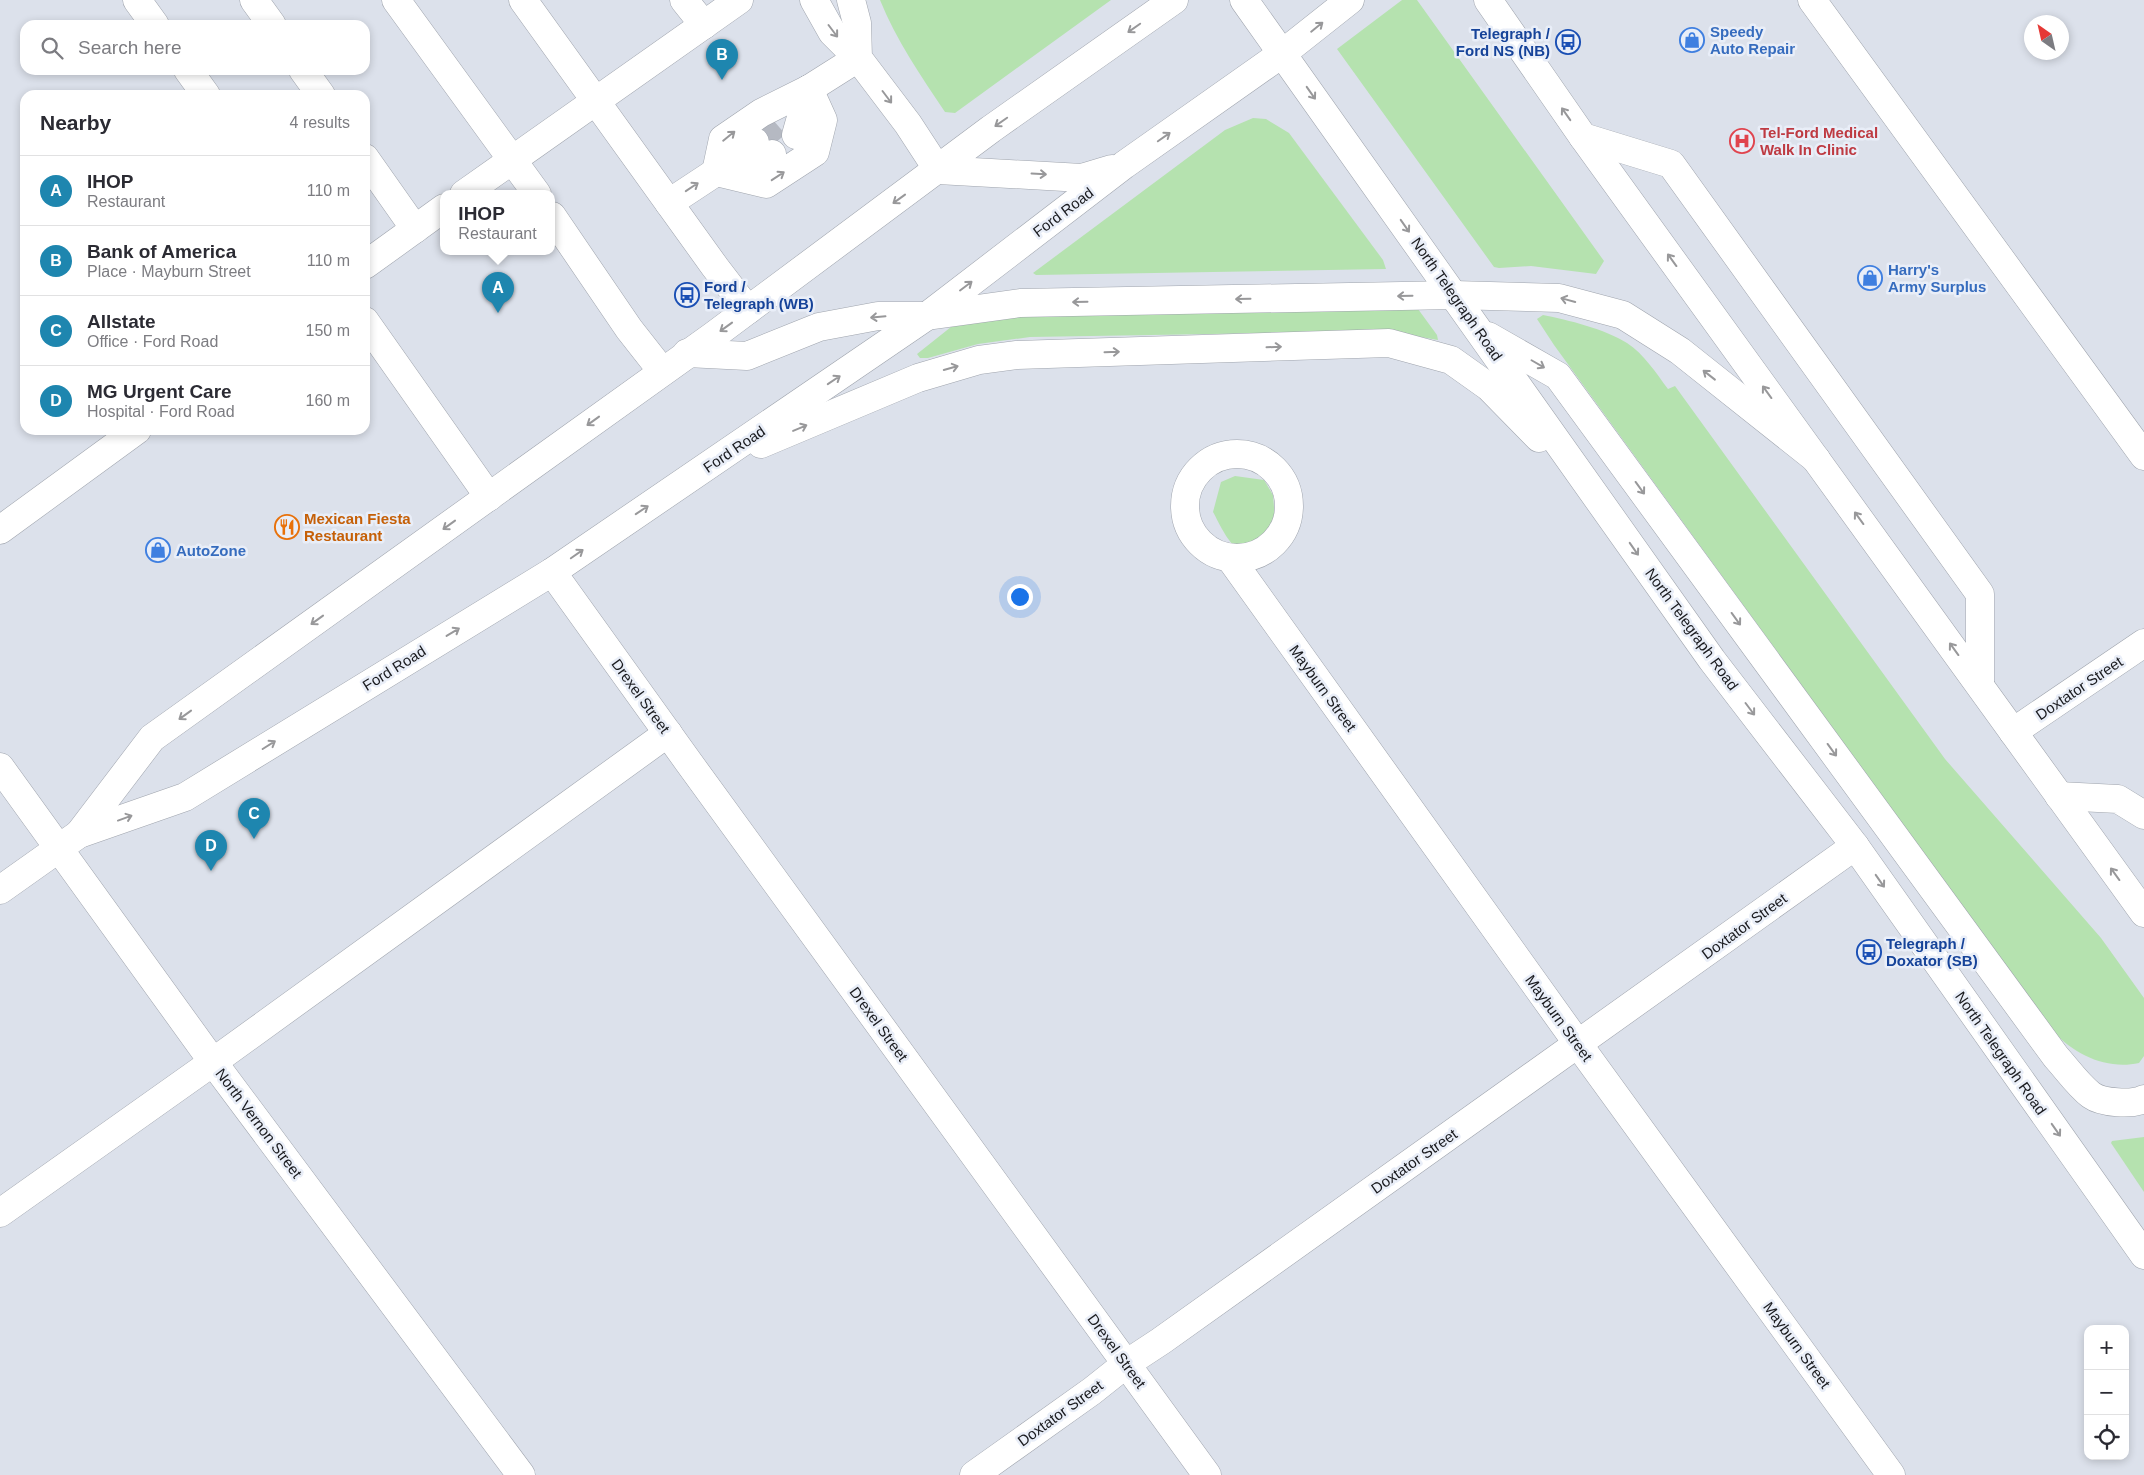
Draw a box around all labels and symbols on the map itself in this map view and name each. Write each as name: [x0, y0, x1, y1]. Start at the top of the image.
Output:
north arrow: [2024, 15, 2069, 60]
one-way arrow: [1310, 21, 1323, 32]
one-way arrow: [1127, 23, 1141, 33]
place label: Speedy Auto Repair: [1710, 23, 1795, 57]
one-way arrow: [828, 24, 838, 38]
place label: Telegraph / Ford NS (NB): [1456, 25, 1551, 59]
shop icon: Speedy Auto Repair: [1679, 27, 1705, 53]
bus stop icon: Telegraph / Ford NS (NB): [1555, 29, 1581, 55]
pin: B: [706, 39, 738, 80]
one-way arrow: [1306, 86, 1317, 99]
one-way arrow: [882, 90, 893, 103]
one-way arrow: [1561, 107, 1571, 121]
one-way arrow: [995, 117, 1009, 127]
place label: Tel-Ford Medical Walk In Clinic: [1760, 124, 1878, 158]
hospital icon: Tel-Ford Medical Walk In Clinic: [1729, 128, 1755, 154]
one-way arrow: [722, 130, 735, 141]
one-way arrow: [1157, 132, 1171, 142]
one-way arrow: [1031, 170, 1047, 179]
one-way arrow: [771, 171, 785, 182]
one-way arrow: [685, 182, 699, 192]
street label: Ford Road: [1030, 184, 1096, 240]
one-way arrow: [893, 194, 906, 205]
one-way arrow: [1400, 219, 1410, 233]
street label: North Telegraph Road: [1408, 234, 1506, 364]
one-way arrow: [1666, 254, 1677, 267]
place label: Harry's Army Surplus: [1888, 261, 1986, 295]
shop icon: Harry's Army Surplus: [1857, 265, 1883, 291]
pin: A: [482, 272, 514, 313]
place label: Ford / Telegraph (WB): [704, 278, 814, 312]
one-way arrow: [959, 281, 973, 291]
bus stop icon: Ford / Telegraph (WB): [674, 282, 700, 308]
one-way arrow: [1397, 291, 1414, 301]
one-way arrow: [1235, 294, 1251, 304]
one-way arrow: [1560, 295, 1576, 304]
one-way arrow: [1072, 297, 1088, 307]
one-way arrow: [871, 312, 887, 322]
one-way arrow: [719, 322, 733, 332]
one-way arrow: [1266, 342, 1282, 351]
one-way arrow: [1104, 347, 1120, 356]
one-way arrow: [1530, 359, 1545, 369]
one-way arrow: [943, 363, 959, 373]
one-way arrow: [1703, 369, 1716, 380]
one-way arrow: [826, 375, 840, 385]
one-way arrow: [1762, 385, 1772, 399]
one-way arrow: [586, 416, 600, 426]
street label: Ford Road: [700, 422, 768, 476]
one-way arrow: [792, 422, 807, 432]
one-way arrow: [1635, 481, 1645, 495]
one-way arrow: [635, 505, 649, 515]
place label: Mexican Fiesta Restaurant: [304, 510, 411, 544]
one-way arrow: [1854, 511, 1864, 525]
restaurant icon: Mexican Fiesta Restaurant: [274, 514, 300, 540]
one-way arrow: [443, 520, 457, 530]
shop icon: AutoZone: [145, 537, 171, 563]
place label: AutoZone: [176, 542, 246, 559]
one-way arrow: [1629, 542, 1639, 556]
one-way arrow: [570, 549, 584, 559]
street label: North Telegraph Road: [1642, 565, 1742, 693]
your location: [1007, 584, 1033, 610]
one-way arrow: [1731, 612, 1741, 626]
one-way arrow: [311, 615, 325, 625]
one-way arrow: [445, 627, 459, 637]
street label: Ford Road: [359, 642, 429, 694]
street label: Mayburn Street: [1286, 642, 1361, 735]
one-way arrow: [1949, 643, 1960, 656]
street label: Doxtator Street: [2032, 652, 2126, 723]
street label: Drexel Street: [608, 656, 674, 737]
one-way arrow: [1745, 702, 1756, 715]
one-way arrow: [179, 709, 193, 720]
one-way arrow: [262, 739, 276, 749]
one-way arrow: [1827, 743, 1837, 757]
pin: C: [238, 798, 270, 839]
one-way arrow: [117, 813, 132, 822]
pin: D: [195, 830, 227, 871]
one-way arrow: [2110, 868, 2121, 881]
one-way arrow: [1874, 874, 1885, 887]
street label: Doxtator Street: [1698, 889, 1790, 963]
place label: Telegraph / Doxator (SB): [1886, 935, 1978, 969]
bus stop icon: Telegraph / Doxator (SB): [1856, 939, 1882, 965]
street label: Mayburn Street: [1522, 972, 1597, 1065]
street label: Drexel Street: [846, 984, 912, 1065]
street label: North Telegraph Road: [1952, 988, 2050, 1118]
street label: North Vernon Street: [212, 1065, 306, 1182]
one-way arrow: [2051, 1123, 2061, 1137]
street label: Doxtator Street: [1368, 1125, 1461, 1197]
street label: Mayburn Street: [1760, 1299, 1835, 1392]
street label: Drexel Street: [1084, 1311, 1150, 1392]
street label: Doxtator Street: [1014, 1376, 1106, 1450]

